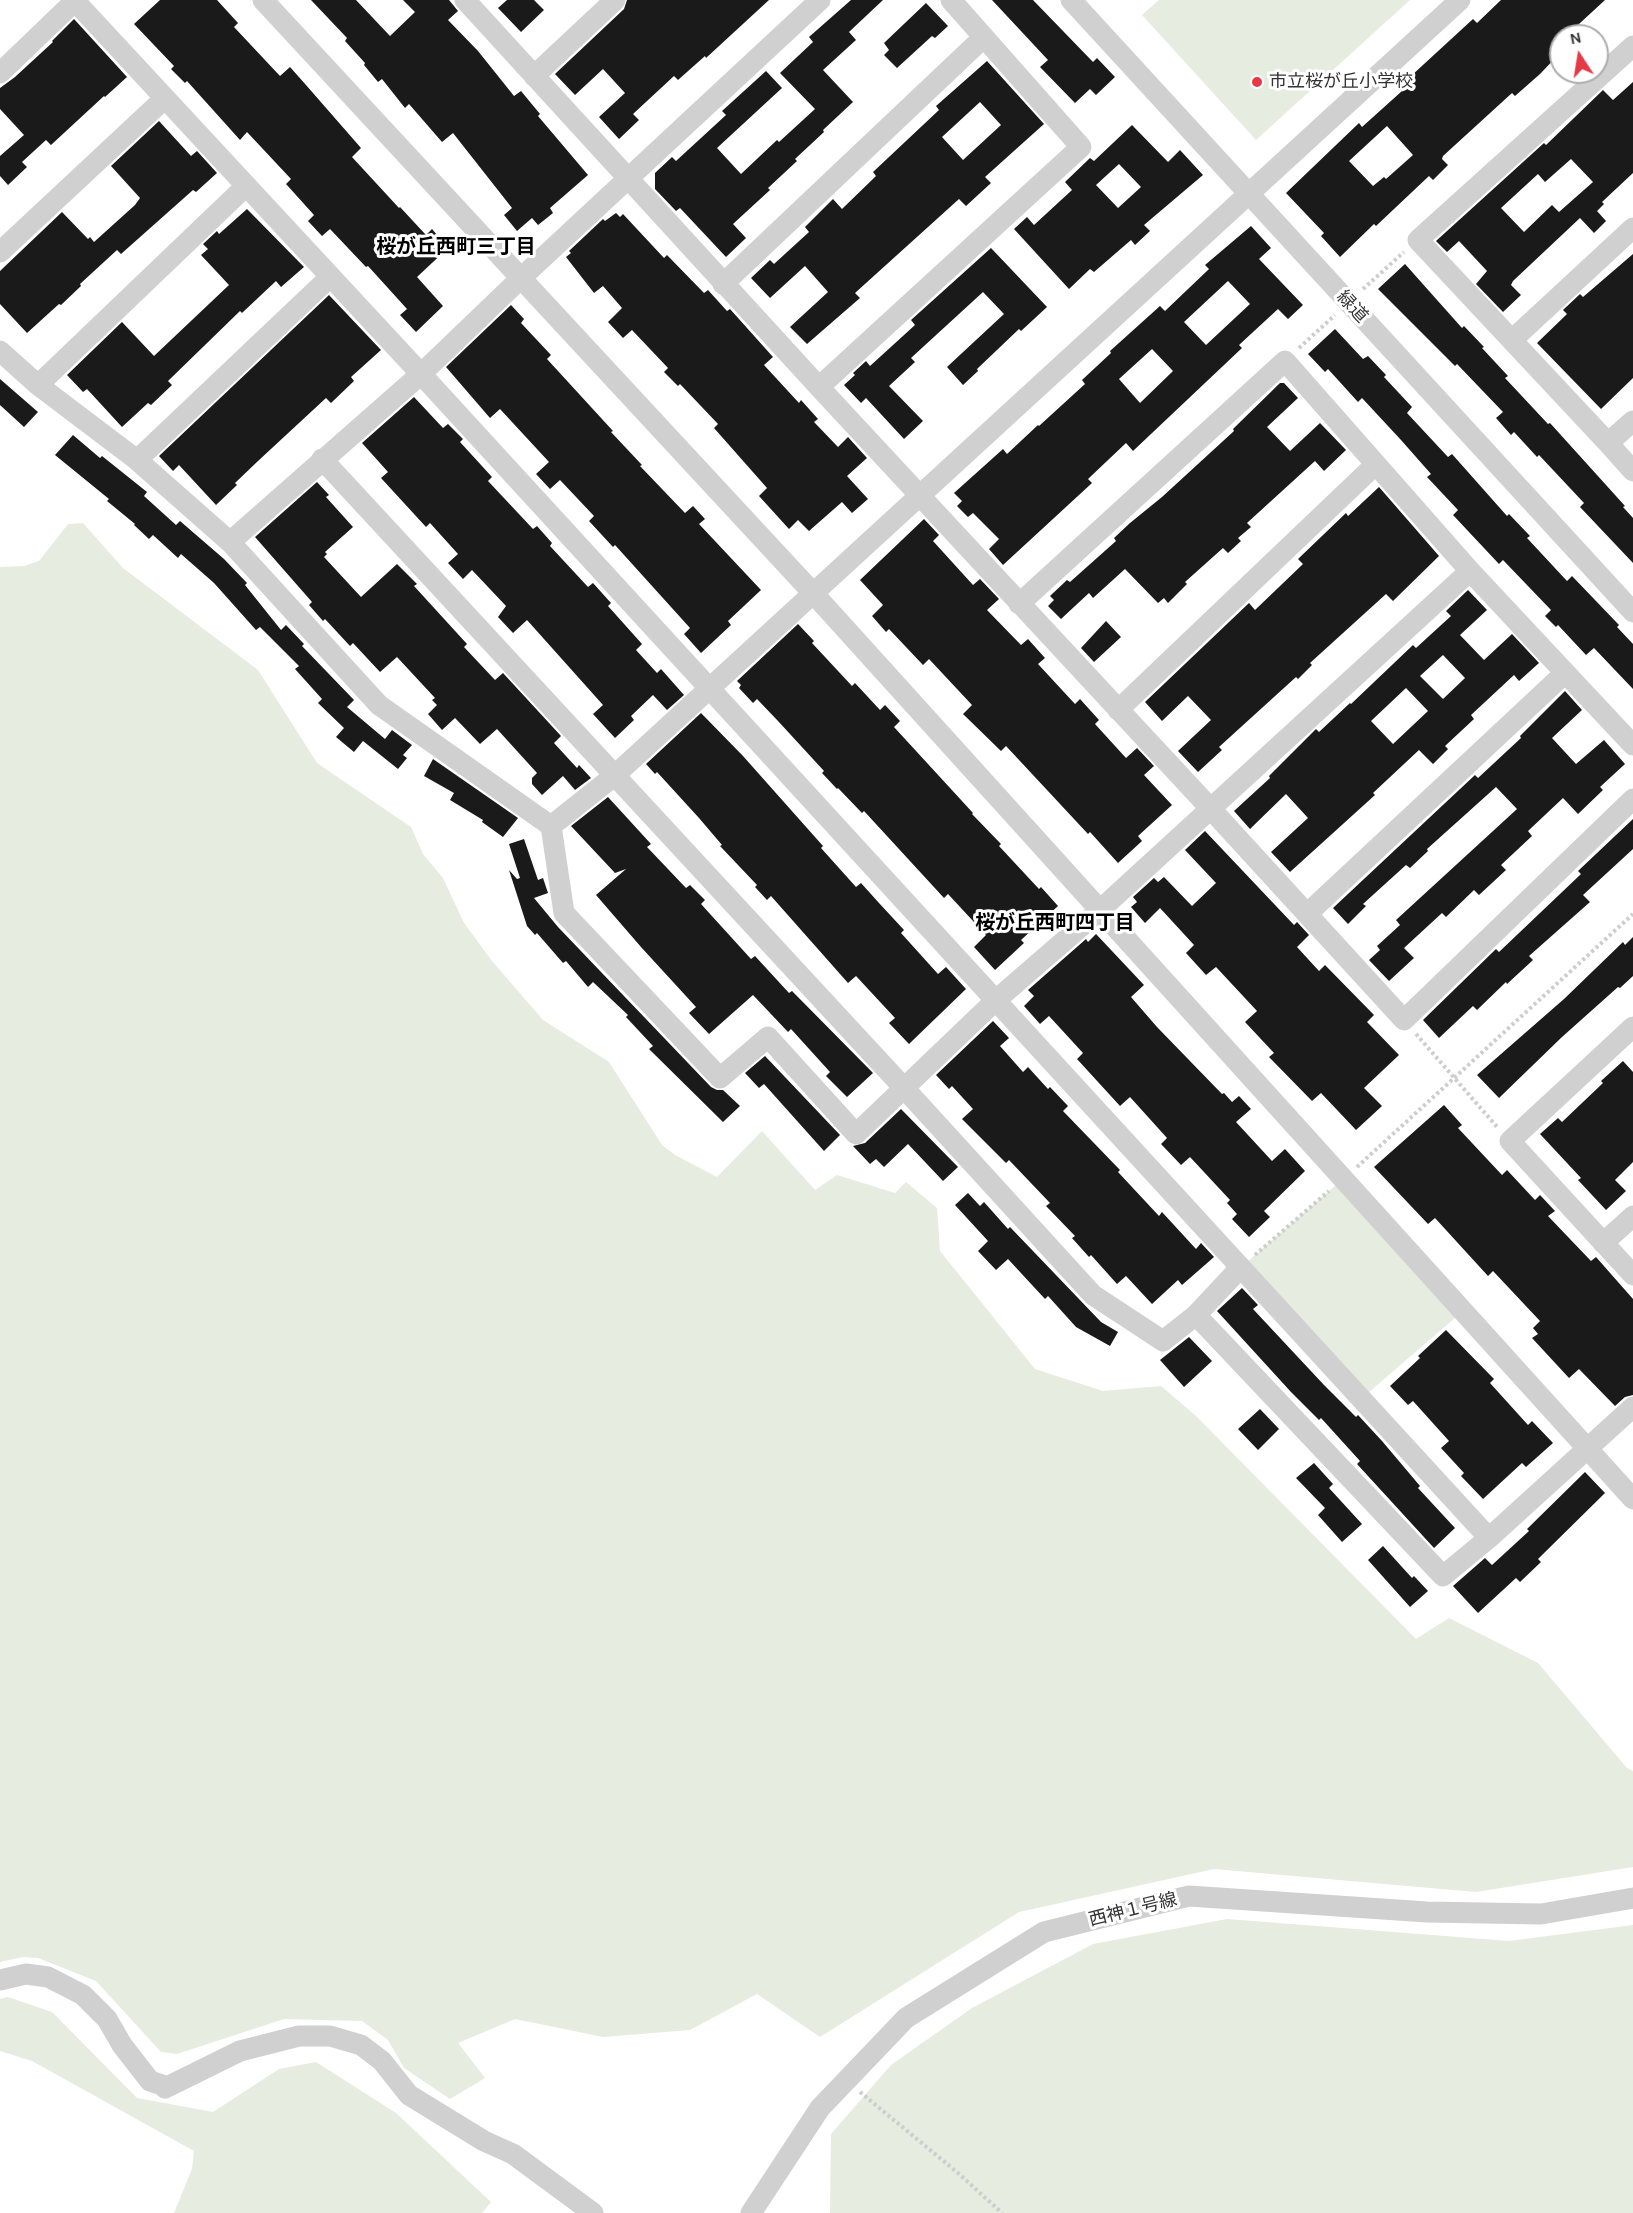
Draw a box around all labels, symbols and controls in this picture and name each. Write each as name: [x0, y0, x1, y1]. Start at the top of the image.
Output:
north arrow: [1549, 24, 1609, 84]
text: N: [1568, 27, 1583, 48]
place label: 市立桜が丘小学校: [1269, 71, 1413, 93]
marker: 市立桜が丘小学校: [1250, 75, 1264, 89]
district label: 桜が丘西町三丁目: [376, 235, 536, 259]
street label: 緑道: [1332, 286, 1372, 328]
district label: 桜が丘西町四丁目: [975, 911, 1135, 935]
street label: 西神１号線: [1087, 1889, 1179, 1931]

